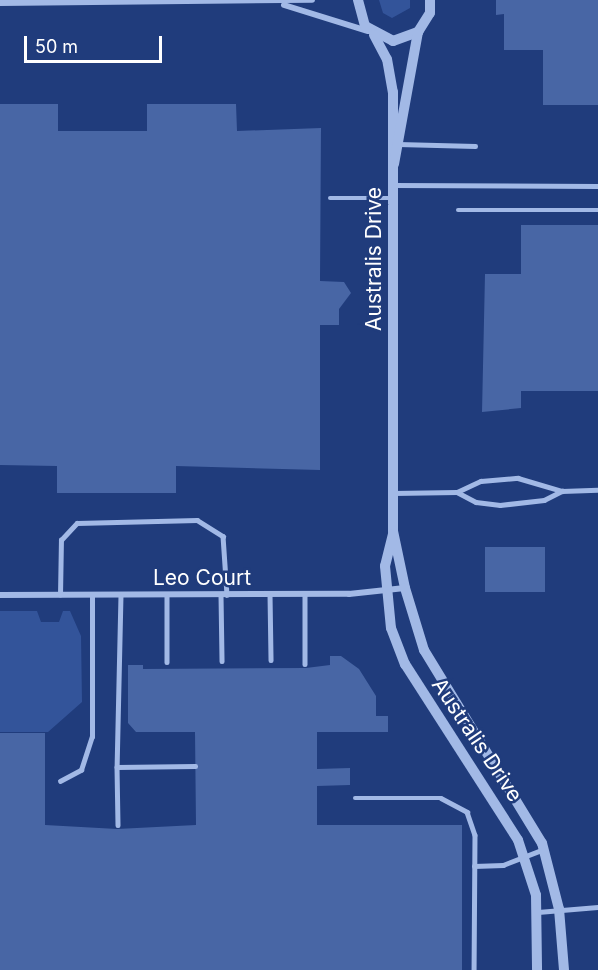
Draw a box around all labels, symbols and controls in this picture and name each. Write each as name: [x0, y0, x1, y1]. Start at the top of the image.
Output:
scale bar: [27, 24, 165, 62]
text: 50 m: [35, 36, 78, 57]
street label: Australis Drive: [361, 187, 387, 331]
street label: Leo Court: [153, 565, 251, 591]
street label: Australis Drive: [426, 673, 528, 807]

